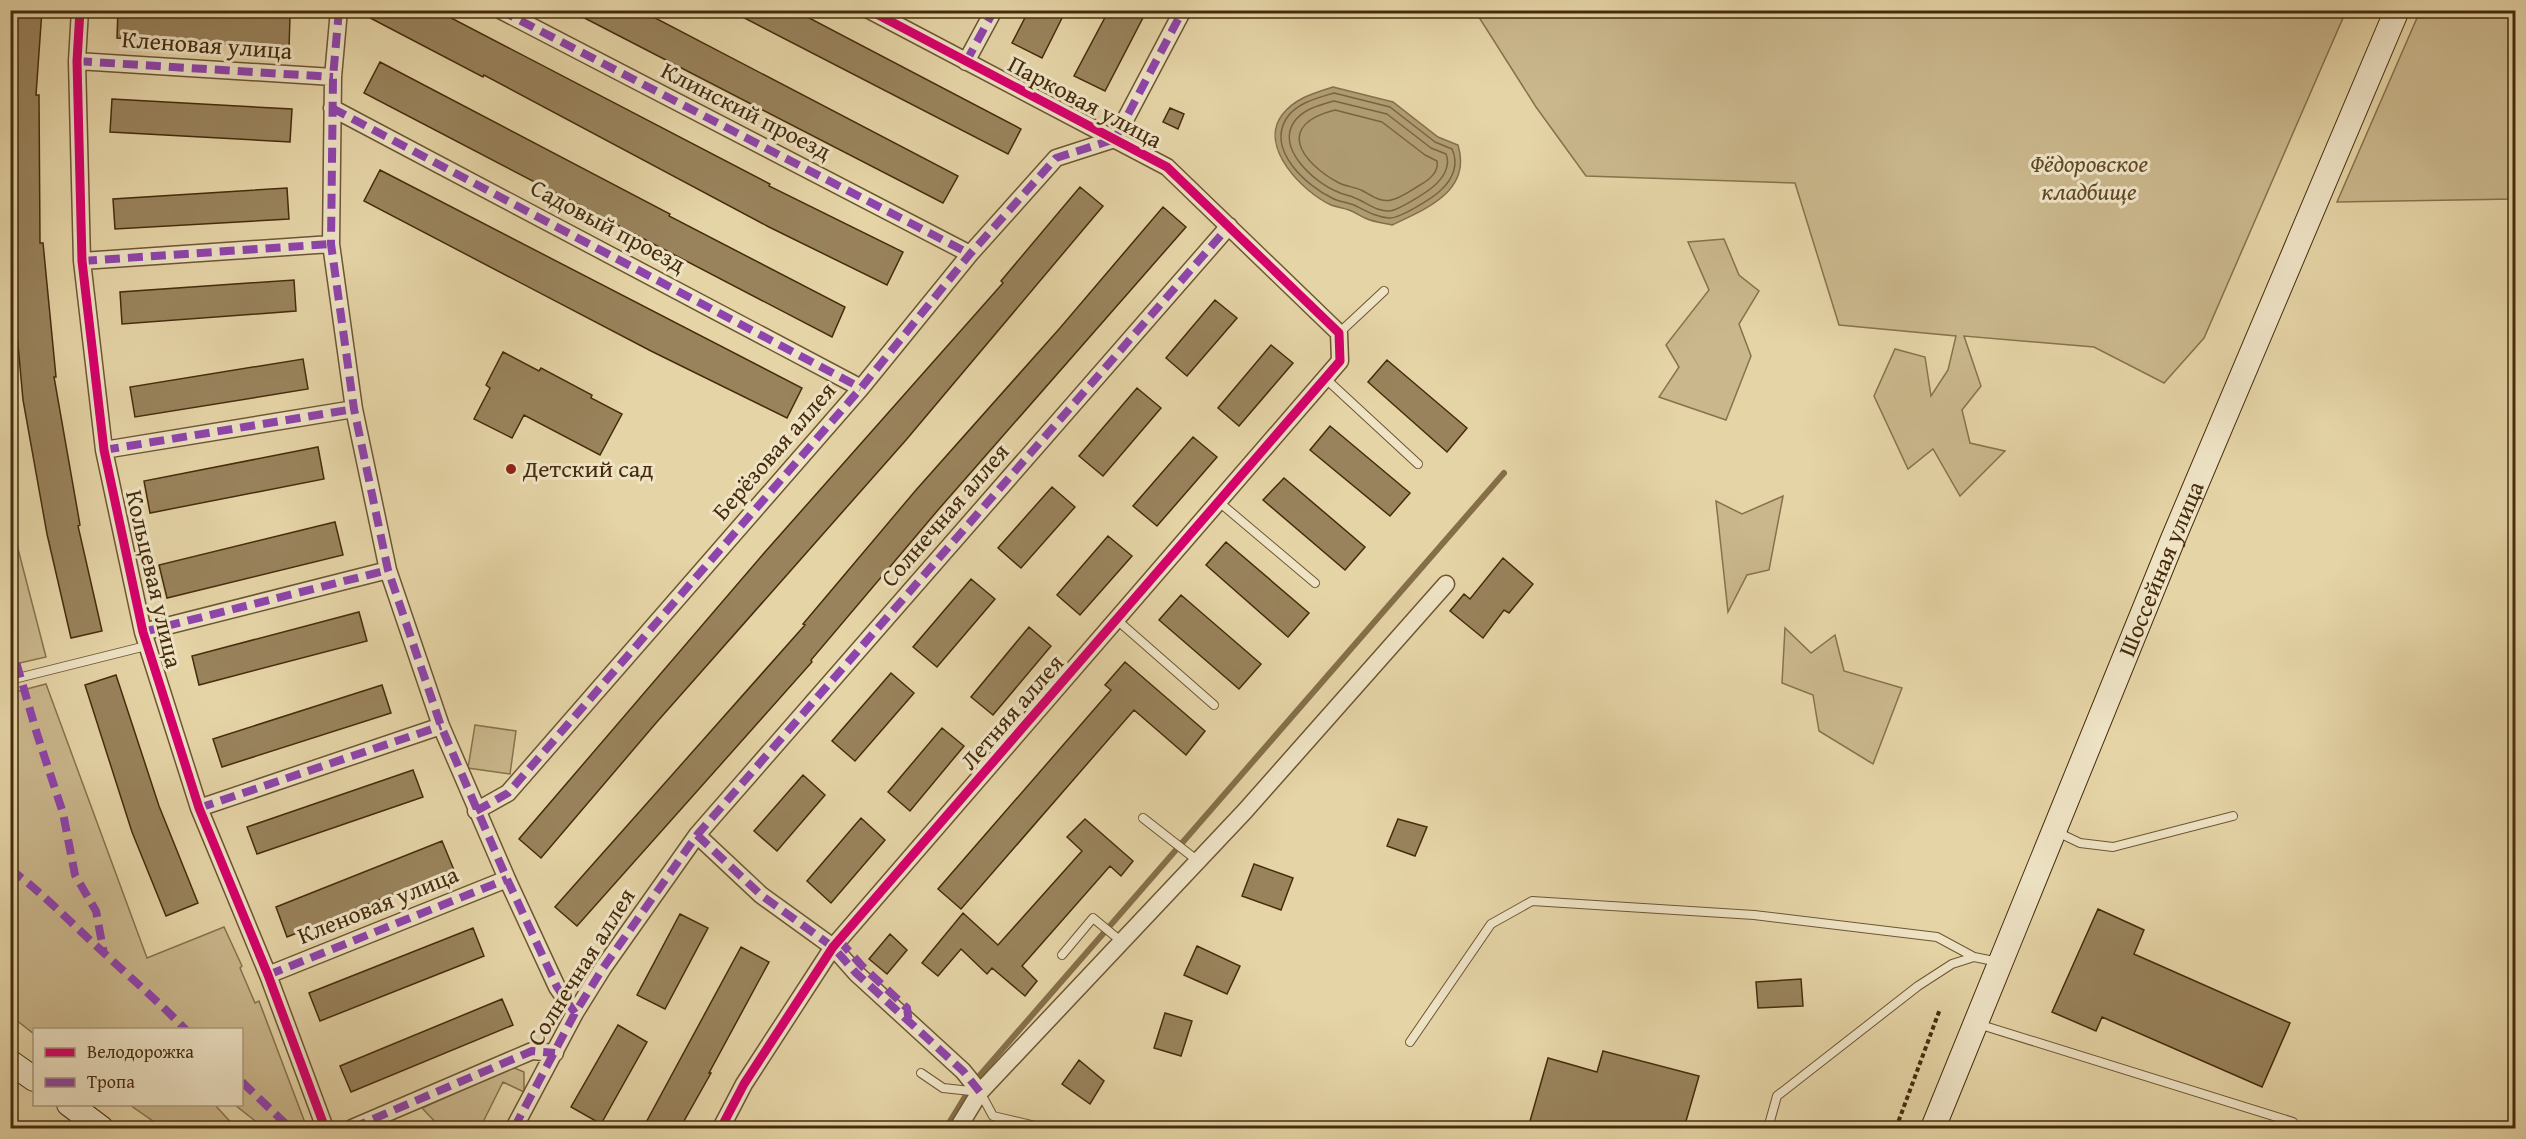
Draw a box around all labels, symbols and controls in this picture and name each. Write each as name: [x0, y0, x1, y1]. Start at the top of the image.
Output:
street label: Кленовая улица: [121, 21, 294, 68]
street label: Парковая улица: [1002, 46, 1169, 157]
street label: Клинский проезд: [655, 53, 837, 169]
park label: Фёдоровское кладбище: [2030, 146, 2148, 209]
street label: Садовый проезд: [524, 170, 692, 281]
street label: Берёзовая аллея: [703, 374, 844, 528]
street label: Солнечная аллея: [872, 435, 1017, 594]
place label: Детский сад: [522, 451, 653, 486]
marker: Детский сад: [504, 462, 518, 476]
street label: Шоссейная улица: [2109, 475, 2213, 662]
street label: Кольцевая улица: [117, 486, 192, 672]
street label: Летняя аллея: [952, 646, 1072, 777]
street label: Кленовая улица: [292, 856, 464, 953]
street label: Солнечная аллея: [518, 881, 643, 1053]
legend: [33, 1028, 243, 1106]
text: Велодорожка: [87, 1038, 194, 1065]
text: Тропа: [87, 1068, 135, 1095]

